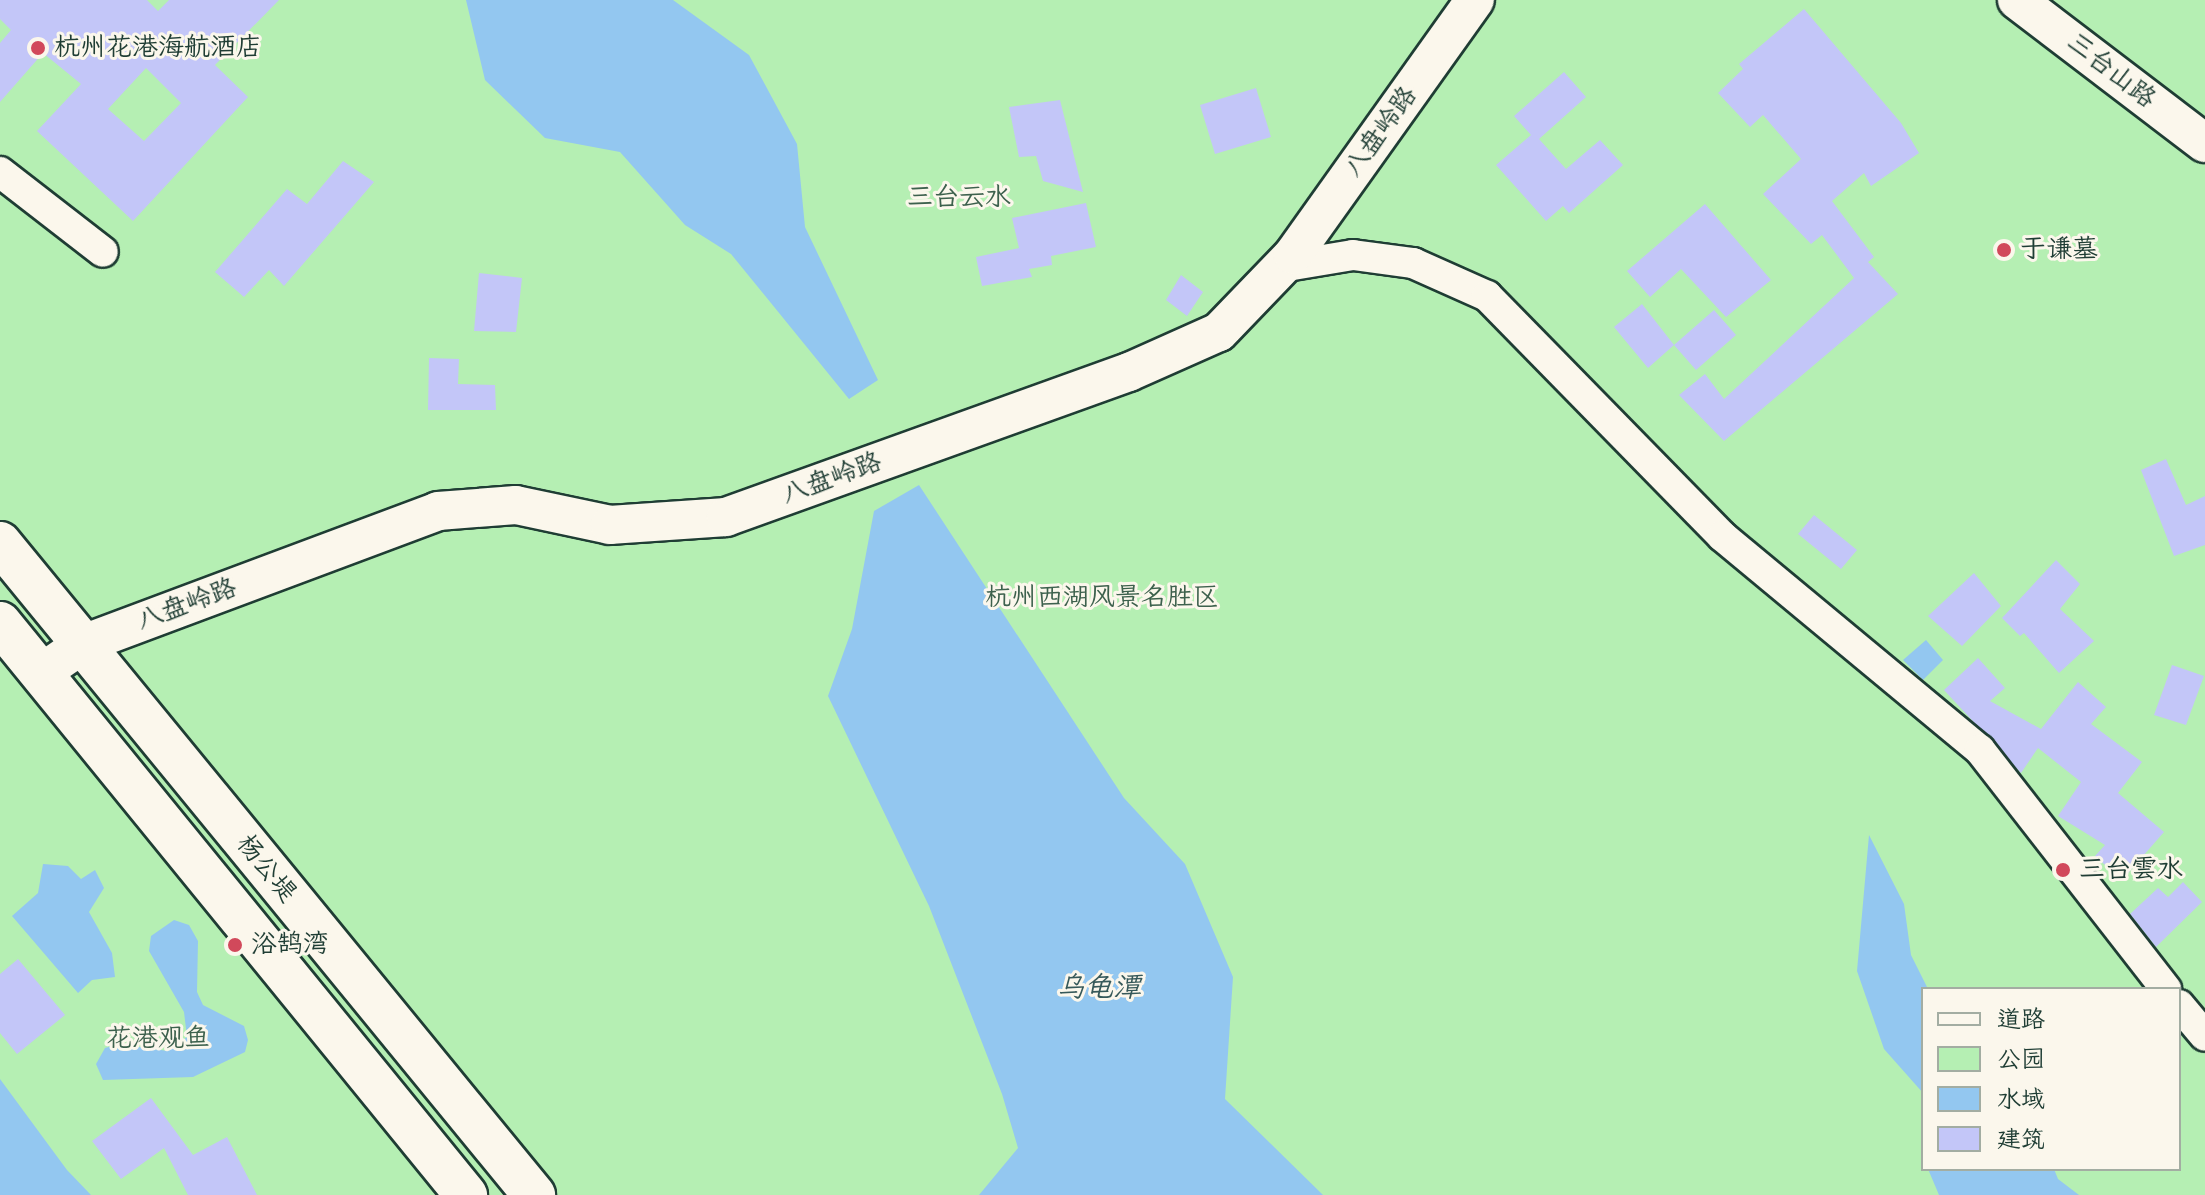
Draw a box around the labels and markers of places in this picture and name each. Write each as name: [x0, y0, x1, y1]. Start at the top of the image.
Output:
place label: 杭州花港海航酒店: [54, 32, 262, 64]
marker: 杭州花港海航酒店: [29, 39, 47, 57]
place label: 于谦墓: [2020, 234, 2098, 266]
marker: 于谦墓: [1995, 241, 2013, 259]
place label: 三台雲水: [2079, 854, 2183, 886]
marker: 三台雲水: [2054, 861, 2072, 879]
place label: 浴鹄湾: [251, 929, 329, 961]
marker: 浴鹄湾: [226, 936, 244, 954]

